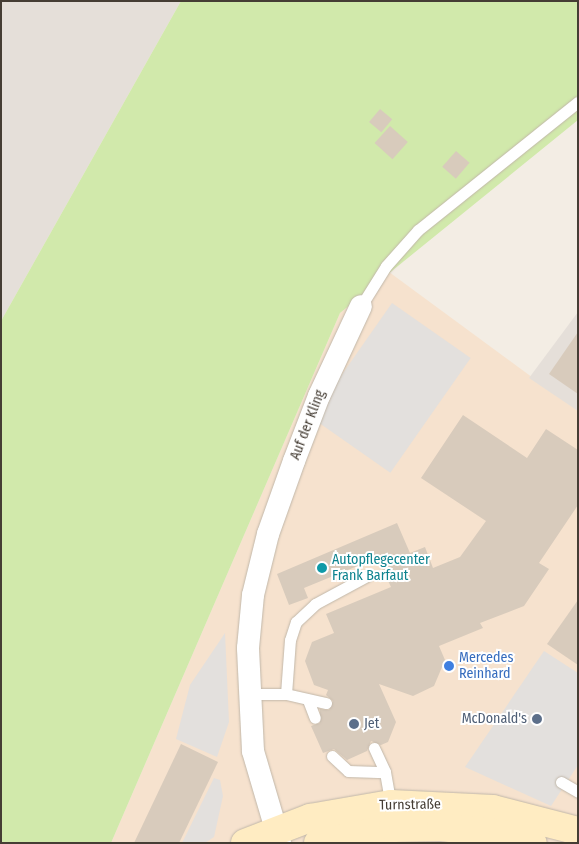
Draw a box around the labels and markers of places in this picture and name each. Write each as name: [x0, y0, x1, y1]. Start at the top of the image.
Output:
place label: Autopflegecenter Frank Barfaut: [332, 552, 430, 584]
marker: Autopflegecenter Frank Barfaut: [316, 562, 328, 574]
place label: Mercedes Reinhard: [459, 650, 513, 682]
marker: Mercedes Reinhard: [443, 660, 455, 672]
place label: McDonald's: [462, 711, 527, 727]
marker: McDonald's: [531, 713, 543, 725]
place label: Jet: [364, 716, 379, 732]
marker: Jet: [348, 718, 360, 730]

